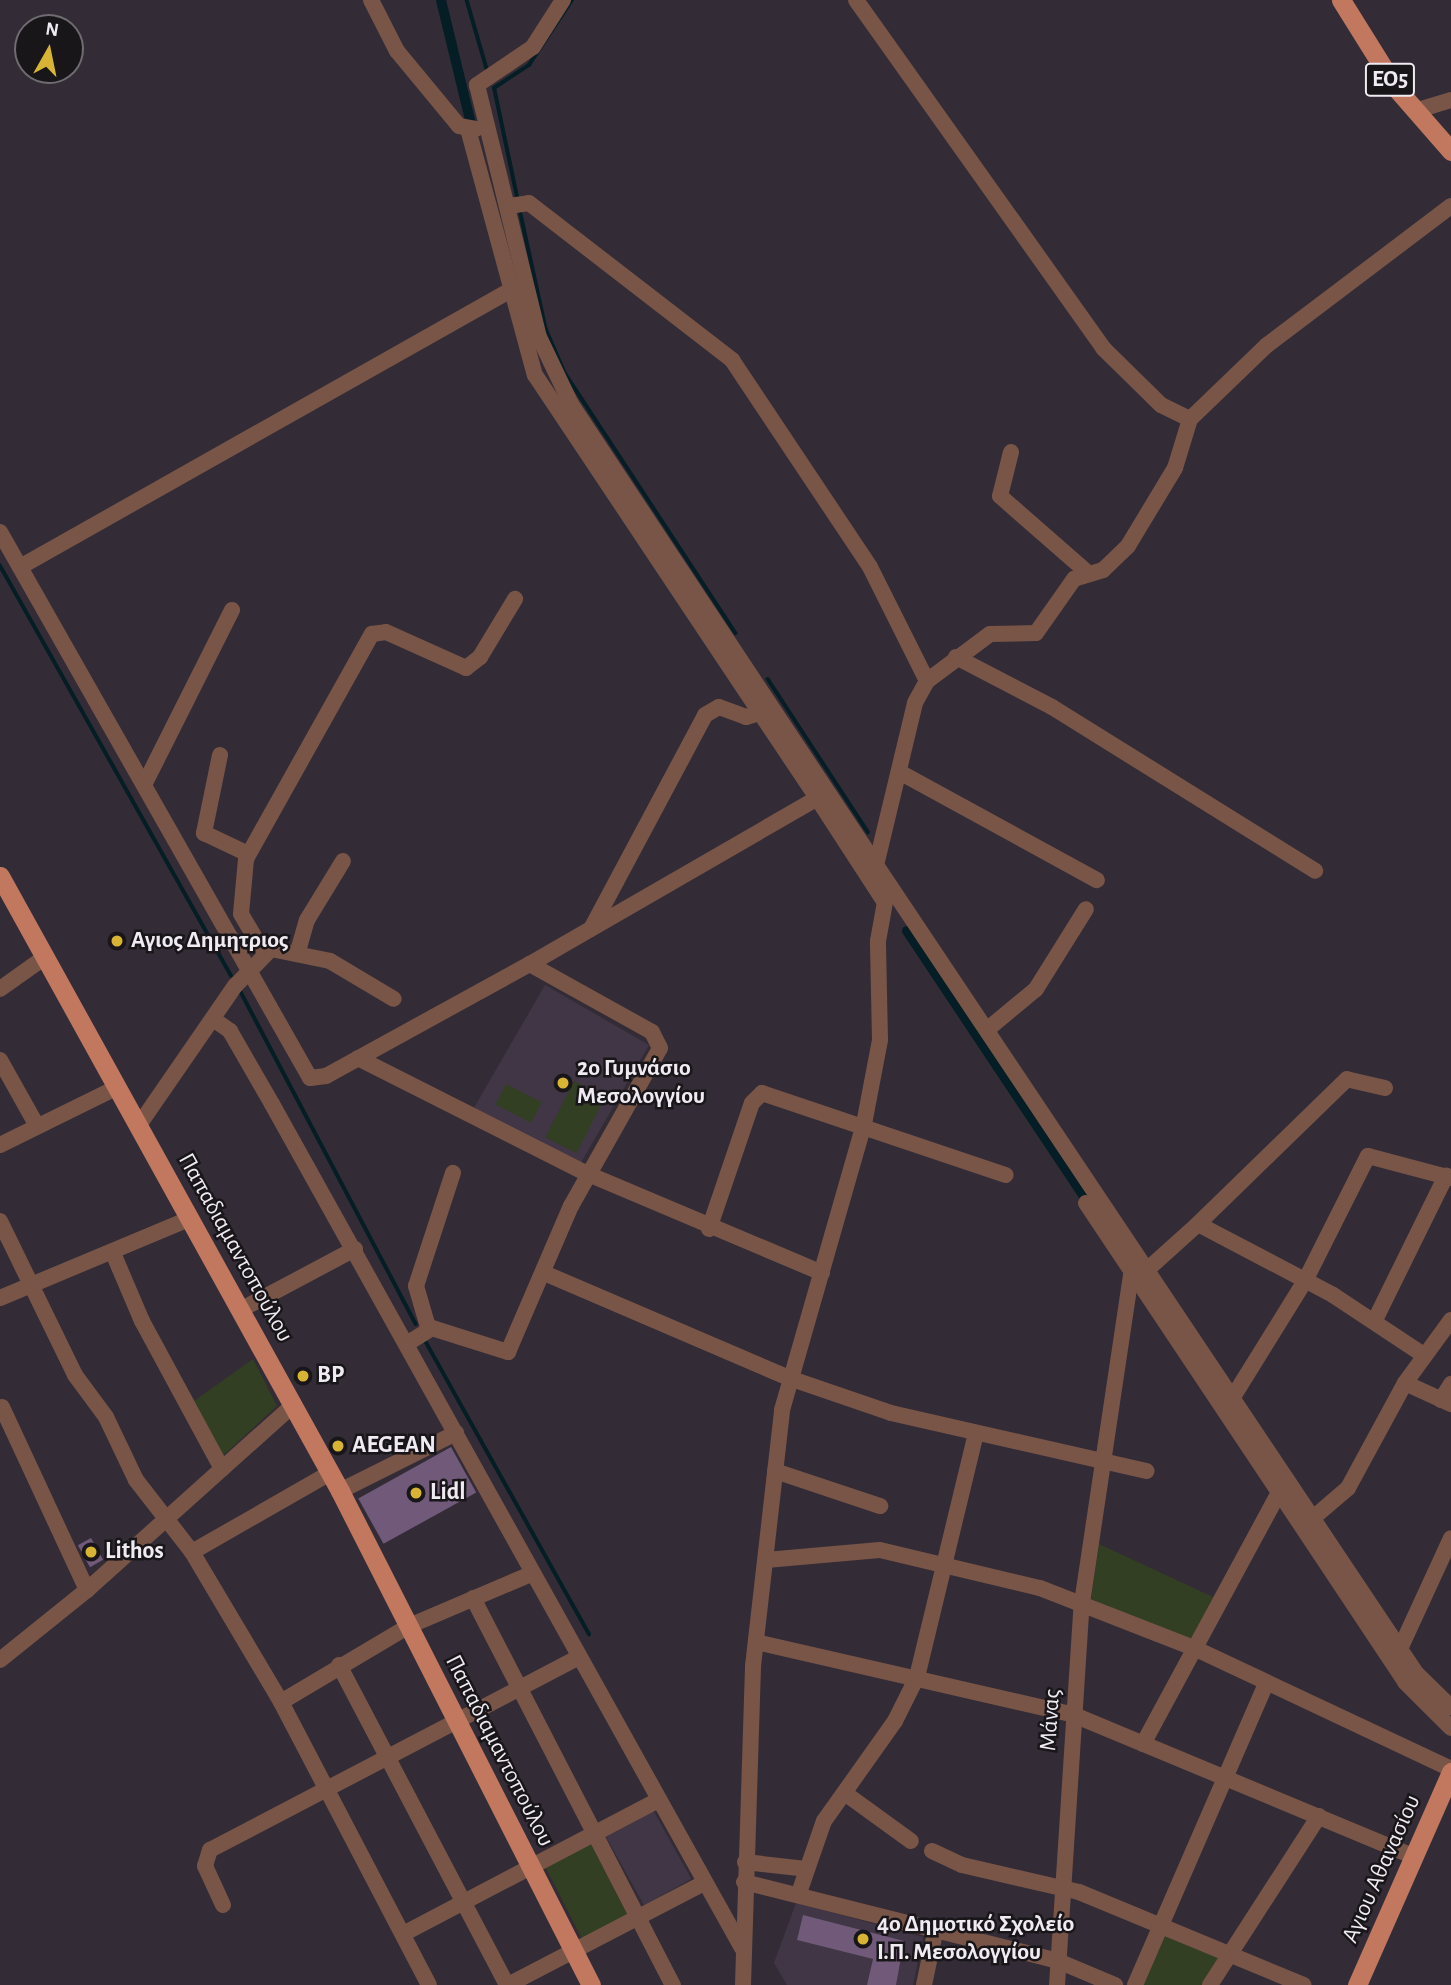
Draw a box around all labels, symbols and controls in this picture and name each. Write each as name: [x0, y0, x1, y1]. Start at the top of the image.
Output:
north arrow: [14, 14, 84, 84]
text: N: [44, 19, 60, 40]
road number: ΕΟ5: [1364, 60, 1416, 100]
place label: Αγιος Δημητριος: [131, 927, 289, 955]
marker: Αγιος Δημητριος: [109, 933, 125, 949]
place label: 2ο Γυμνάσιο Μεσολογγίου: [577, 1055, 705, 1111]
marker: 2ο Γυμνάσιο Μεσολογγίου: [555, 1075, 571, 1091]
street label: Παπαδιαμαντοπούλου: [171, 1149, 299, 1347]
place label: BP: [317, 1362, 344, 1390]
marker: BP: [295, 1368, 311, 1384]
place label: AEGEAN: [352, 1432, 436, 1460]
marker: AEGEAN: [330, 1438, 346, 1454]
place label: Lidl: [430, 1479, 466, 1507]
marker: Lidl: [408, 1485, 424, 1501]
place label: Lithos: [105, 1538, 164, 1566]
marker: Lithos: [83, 1544, 99, 1560]
street label: Παπαδιαμαντοπούλου: [438, 1650, 560, 1852]
street label: Μάνας: [1034, 1688, 1068, 1752]
street label: Αγιου Αθανασίου: [1337, 1791, 1427, 1947]
place label: 4ο Δημοτικό Σχολείο Ι.Π. Μεσολογγίου: [877, 1911, 1074, 1967]
marker: 4ο Δημοτικό Σχολείο Ι.Π. Μεσολογγίου: [855, 1931, 871, 1947]

